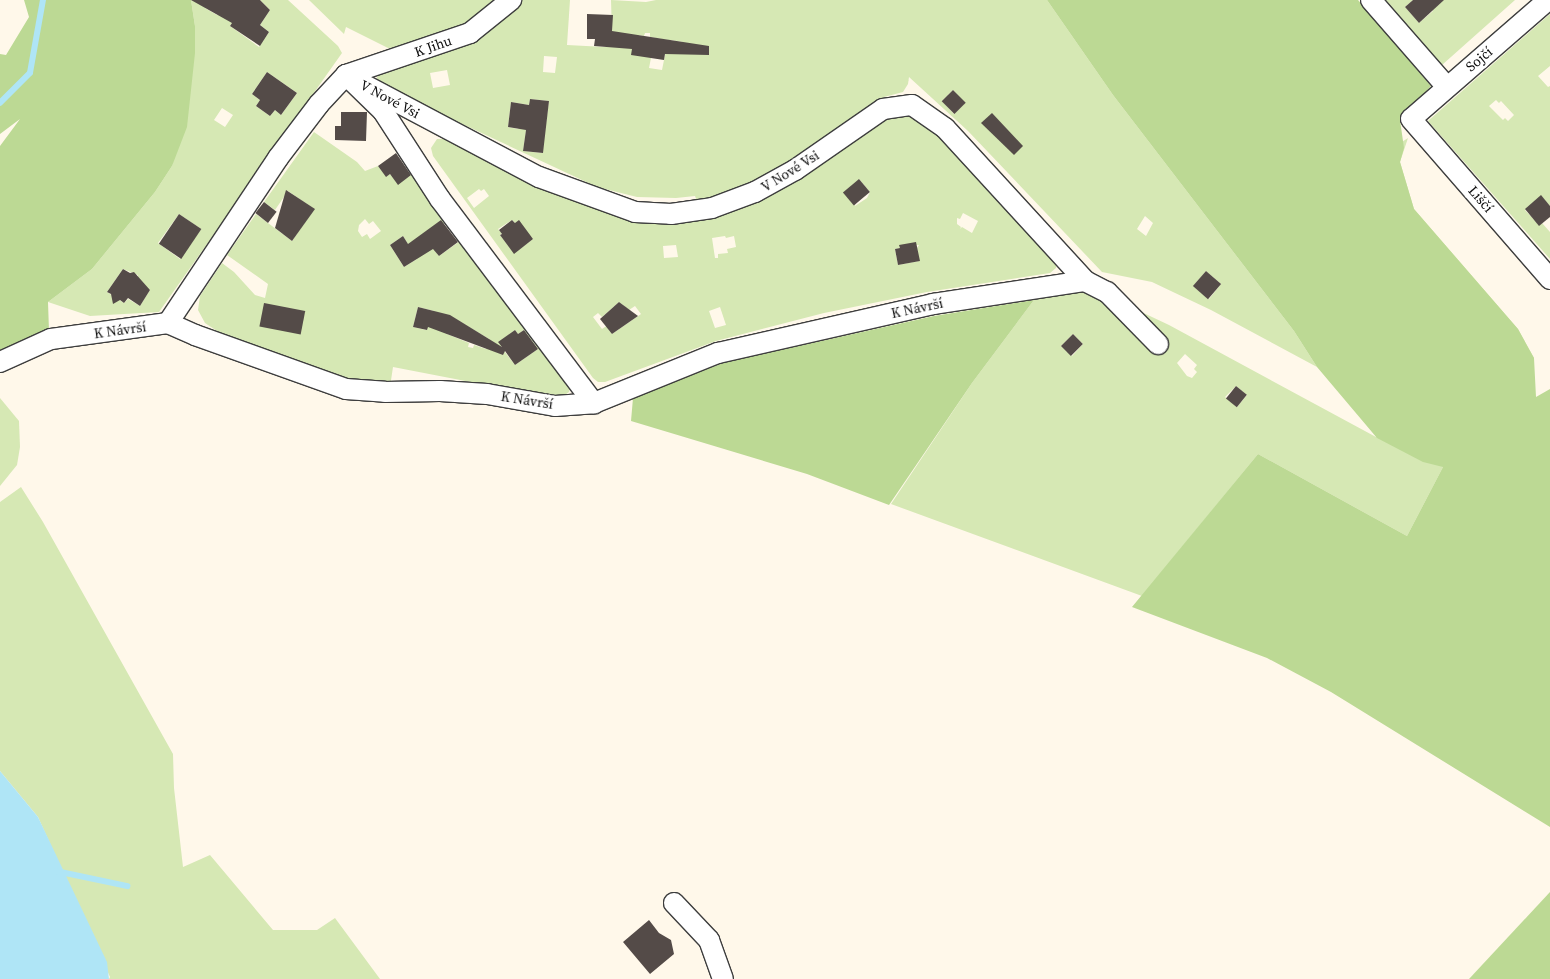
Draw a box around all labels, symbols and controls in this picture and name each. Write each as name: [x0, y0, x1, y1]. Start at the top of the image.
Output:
street label: K Jihu: [412, 32, 454, 60]
street label: Sojčí: [1462, 43, 1496, 75]
street label: V Nové Vsi: [357, 76, 423, 122]
street label: V Nové Vsi: [758, 146, 822, 196]
street label: Liščí: [1465, 182, 1497, 216]
street label: K Návrší: [889, 294, 945, 322]
street label: K Návrší: [93, 318, 147, 342]
street label: K Návrší: [500, 388, 554, 412]

